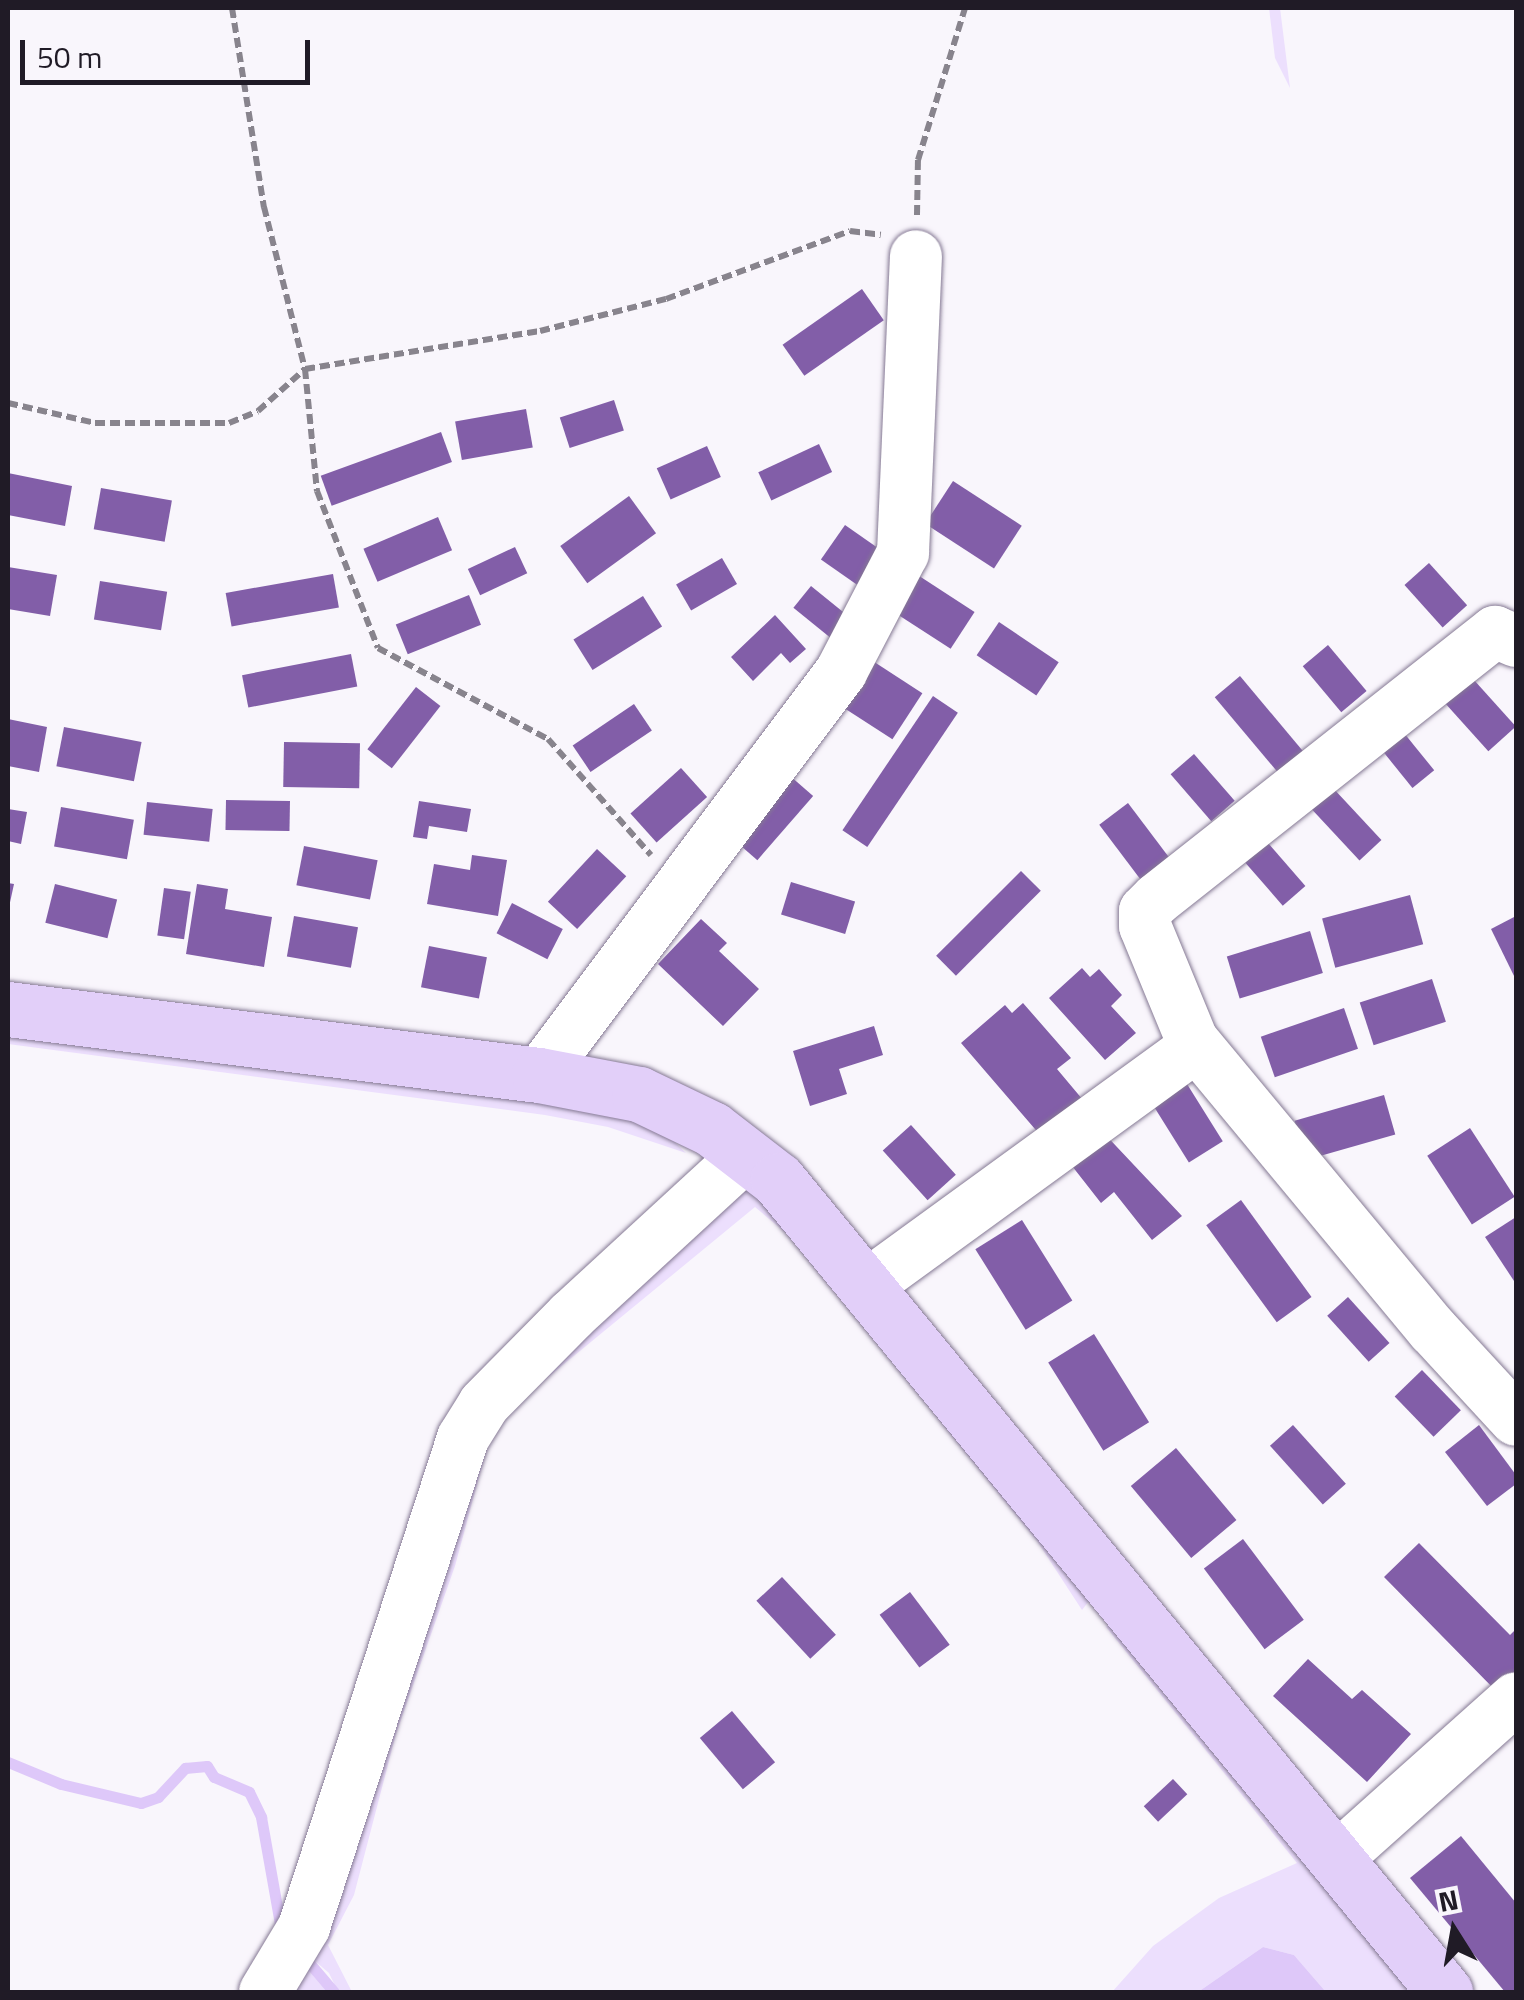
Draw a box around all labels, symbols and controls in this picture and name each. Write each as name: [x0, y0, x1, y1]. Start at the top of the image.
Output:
scale bar: [25, 20, 315, 82]
text: 50 m: [37, 34, 102, 80]
text: N: [1435, 1877, 1462, 1923]
north arrow: [1404, 1880, 1504, 1980]

